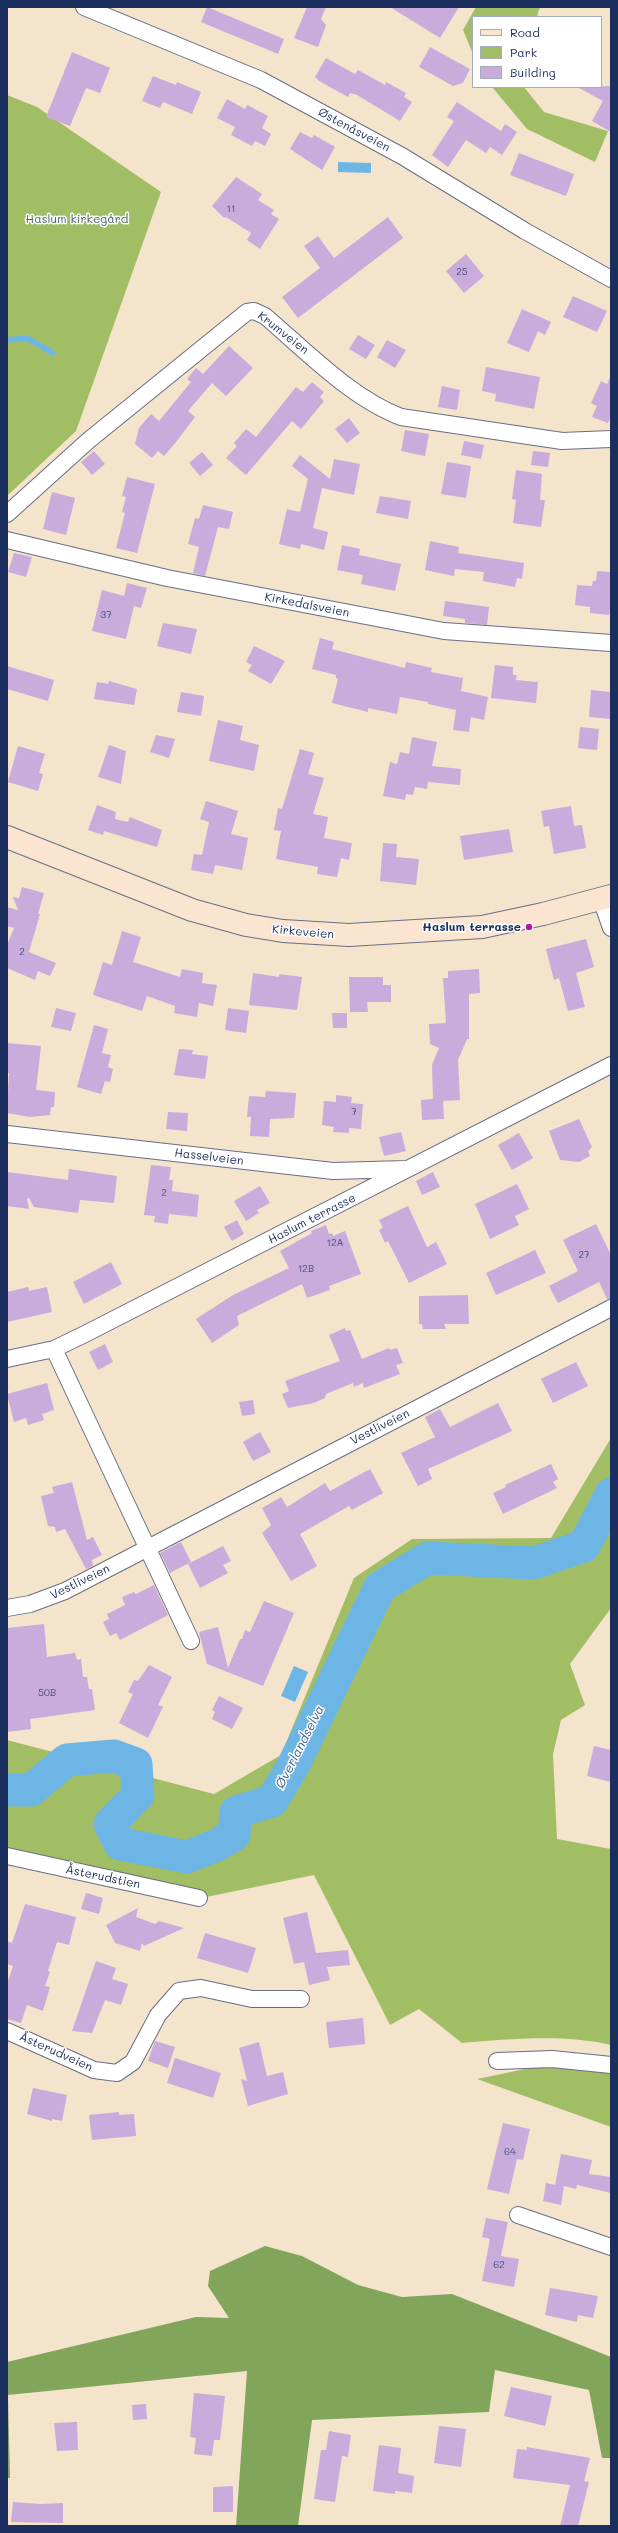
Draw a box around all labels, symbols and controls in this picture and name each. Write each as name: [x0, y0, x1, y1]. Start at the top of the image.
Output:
legend: [472, 16, 602, 88]
text: Road: [510, 24, 540, 40]
text: Park: [510, 44, 537, 60]
text: Building: [510, 64, 556, 80]
street label: Østenåsveien: [316, 105, 392, 155]
house number: 11: [227, 203, 235, 215]
park label: Haslum kirkegård: [26, 212, 128, 226]
house number: 25: [456, 266, 468, 278]
street label: Krumveien: [255, 309, 311, 357]
street label: Kirkedalsveien: [263, 590, 351, 620]
house number: 37: [100, 609, 112, 621]
place label: Haslum terrasse: [422, 920, 521, 934]
street label: Kirkeveien: [271, 922, 335, 942]
marker: Haslum terrasse: [524, 922, 534, 932]
house number: 2: [19, 946, 25, 958]
house number: 7: [351, 1106, 357, 1118]
street label: Hasselveien: [174, 1146, 244, 1168]
house number: 2: [161, 1187, 167, 1199]
street label: Haslum terrasse: [266, 1191, 358, 1247]
house number: 12A: [327, 1237, 343, 1249]
house number: 27: [578, 1249, 590, 1261]
house number: 12B: [298, 1263, 314, 1275]
street label: Vestliveien: [348, 1406, 412, 1448]
street label: Vestliveien: [48, 1561, 112, 1603]
house number: 50B: [38, 1687, 56, 1699]
water label: Øverlandselva: [272, 1703, 328, 1791]
street label: Åsterudstien: [64, 1862, 142, 1892]
street label: Åsterudveien: [17, 2029, 95, 2075]
house number: 64: [504, 2146, 516, 2158]
house number: 62: [493, 2259, 505, 2271]

